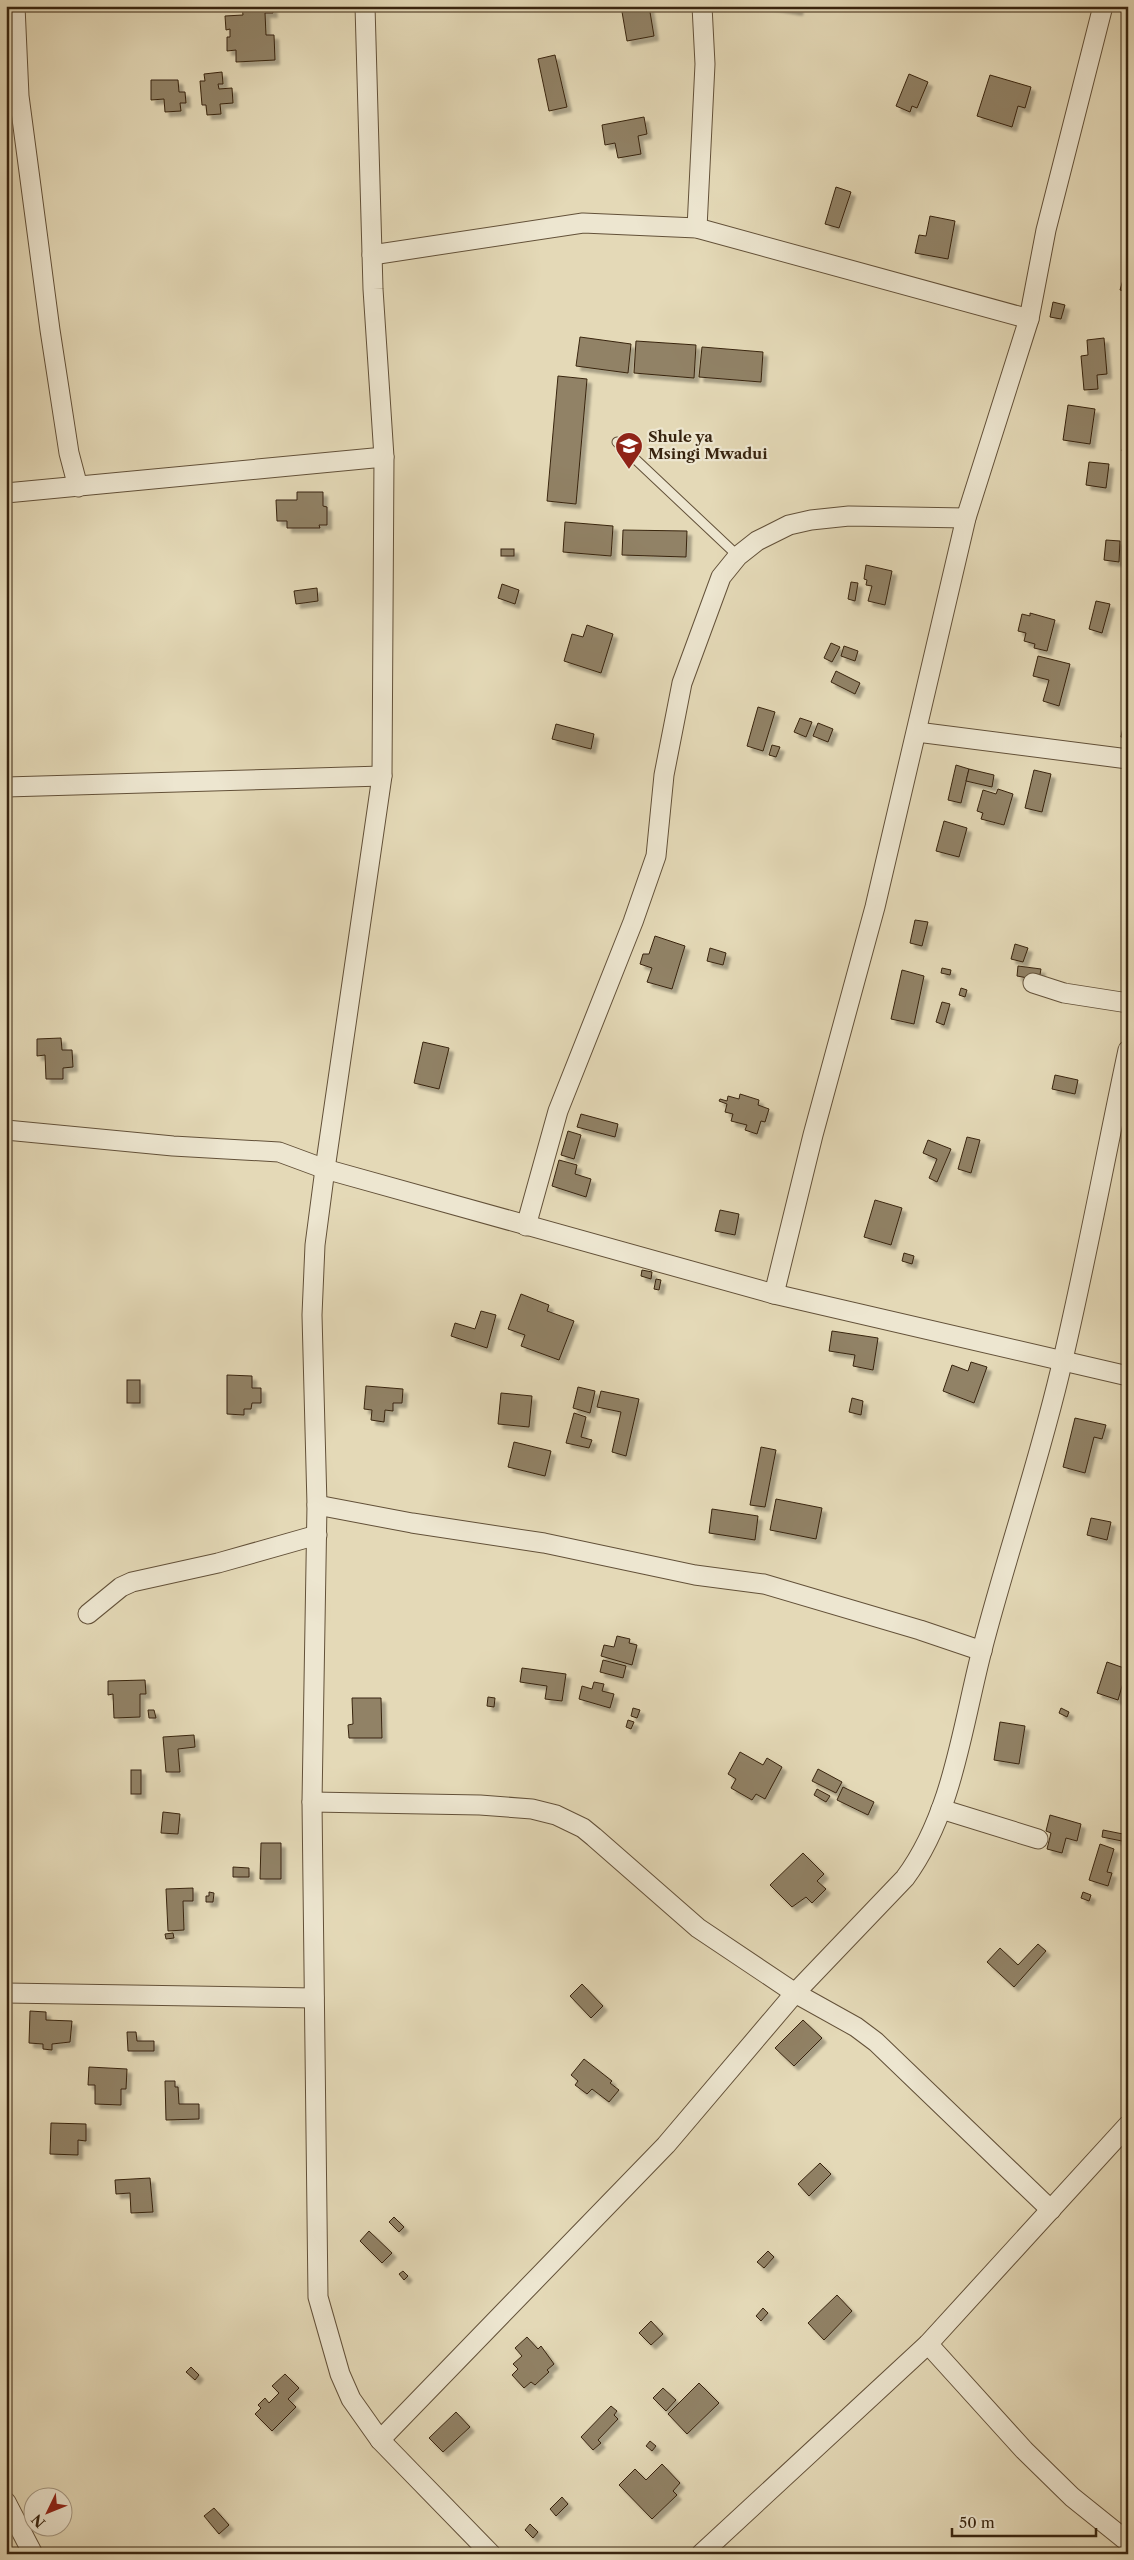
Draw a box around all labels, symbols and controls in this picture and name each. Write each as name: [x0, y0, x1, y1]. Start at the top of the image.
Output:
place label: Shule ya Msingi Mwadui: [648, 427, 768, 463]
school or university icon: Shule ya Msingi Mwadui: [614, 431, 644, 470]
north arrow: [22, 2488, 72, 2538]
scale bar: [952, 2505, 1095, 2537]
text: N: [28, 2510, 49, 2531]
text: 50 m: [959, 2513, 995, 2532]

